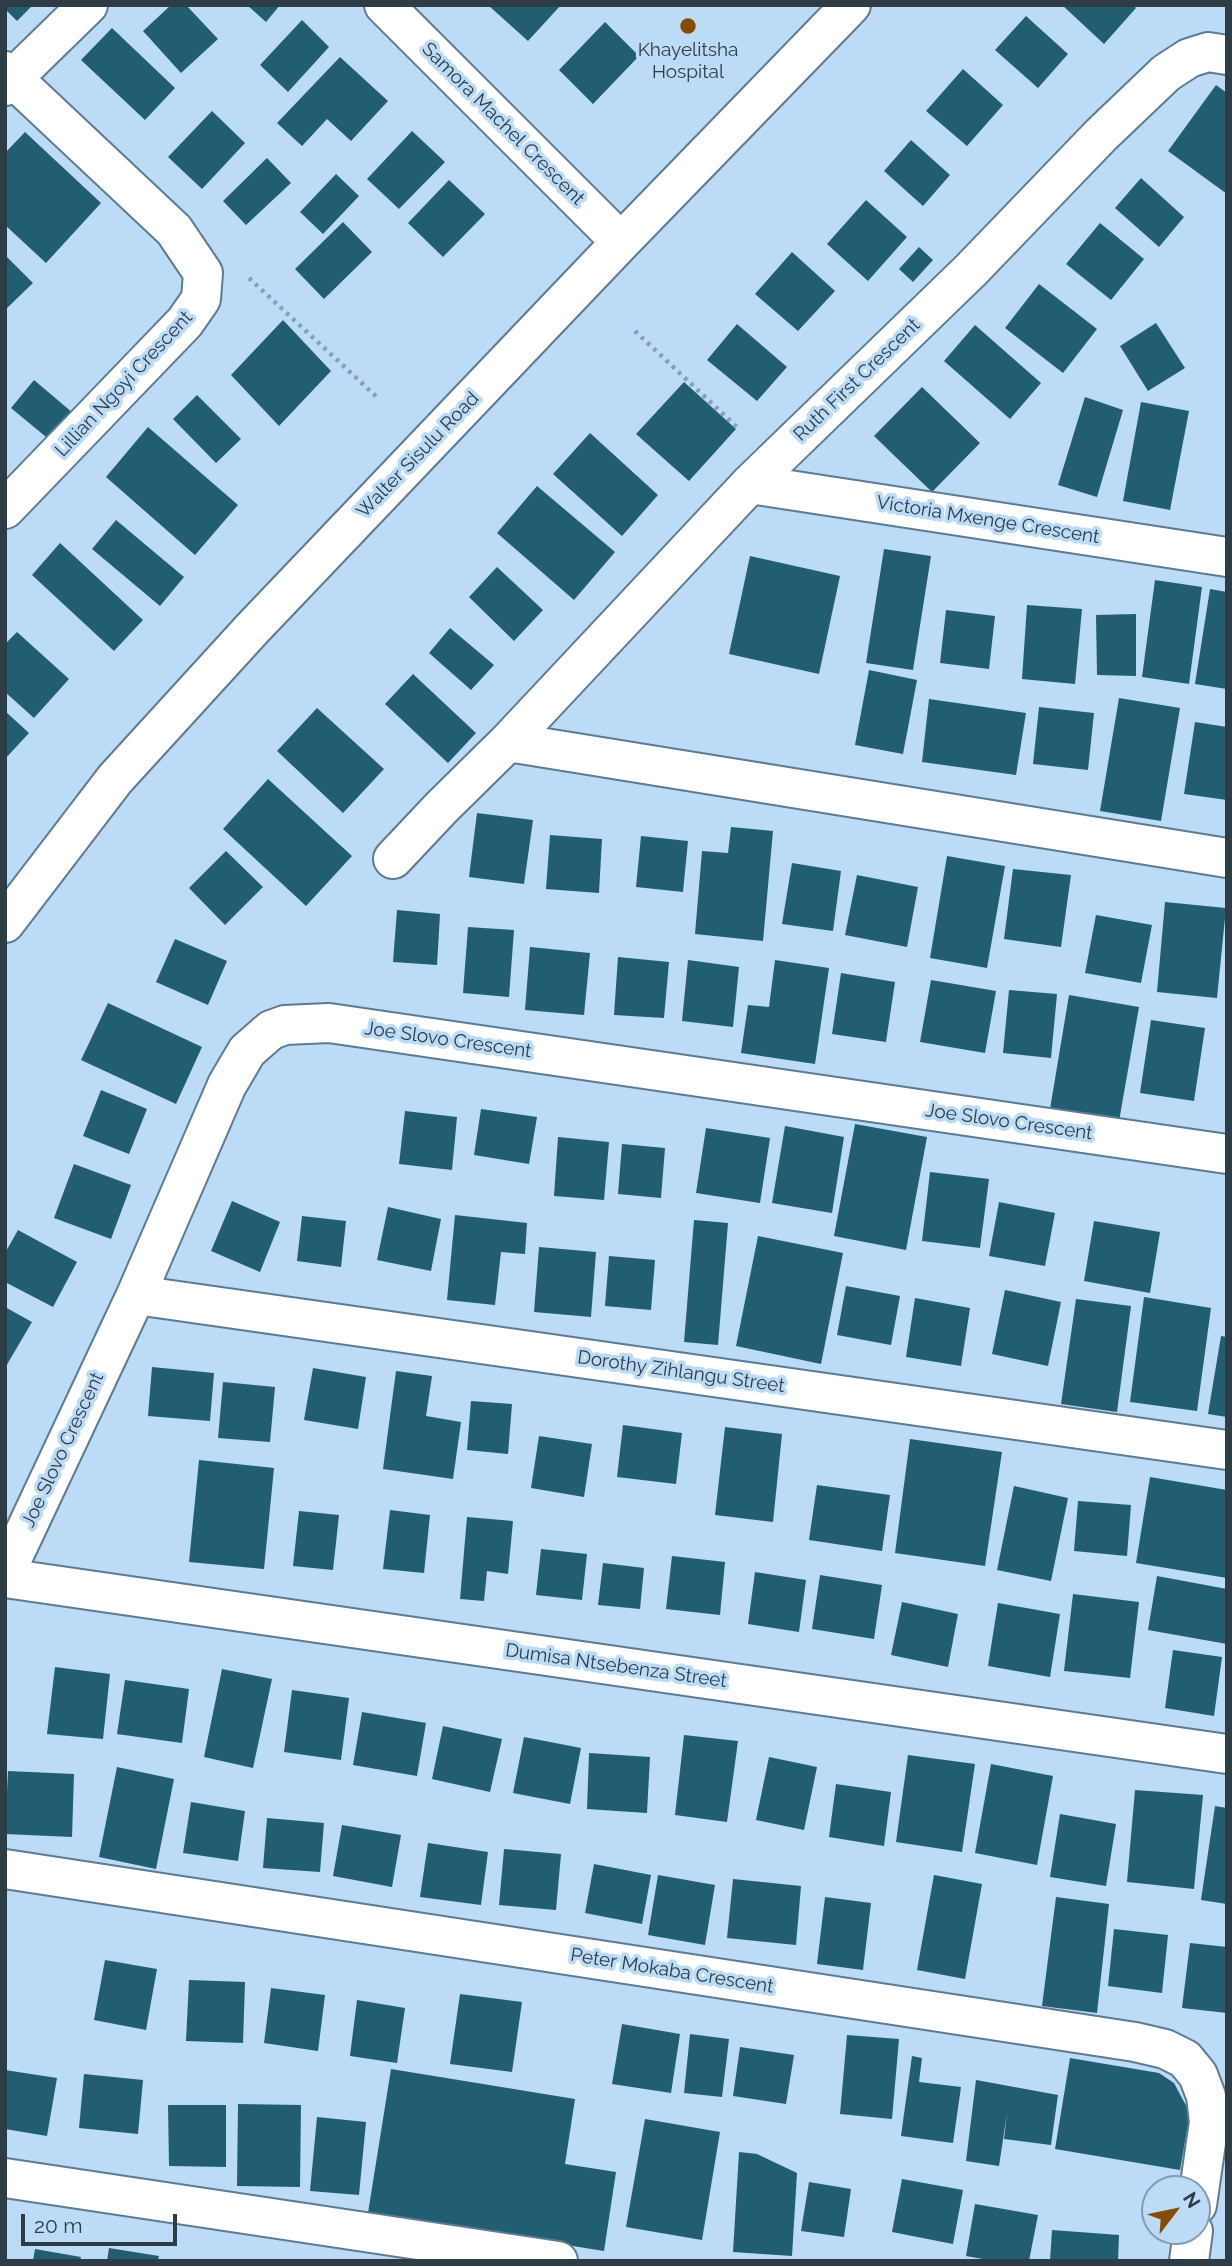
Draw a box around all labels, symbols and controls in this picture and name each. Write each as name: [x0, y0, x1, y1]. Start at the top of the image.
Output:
marker: Khayelitsha Hospital: [678, 16, 698, 36]
street label: Samora Machel Crescent: [417, 38, 589, 210]
place label: Khayelitsha Hospital: [638, 39, 738, 83]
street label: Lillian Ngoyi Crescent: [51, 306, 197, 462]
street label: Ruth First Crescent: [789, 314, 925, 446]
street label: Walter Sisulu Road: [352, 387, 484, 523]
street label: Victoria Mxenge Crescent: [875, 491, 1101, 549]
street label: Joe Slovo Crescent: [363, 1017, 533, 1063]
street label: Joe Slovo Crescent: [924, 1099, 1094, 1145]
street label: Dorothy Zihlangu Street: [576, 1346, 786, 1398]
street label: Joe Slovo Crescent: [17, 1369, 109, 1531]
street label: Dumisa Ntsebenza Street: [504, 1639, 728, 1693]
street label: Peter Mokaba Crescent: [569, 1944, 775, 1998]
north arrow: [1141, 2175, 1211, 2245]
text: N: [1179, 2188, 1205, 2212]
scale bar: [24, 2200, 180, 2244]
text: 20 m: [34, 2213, 82, 2238]

